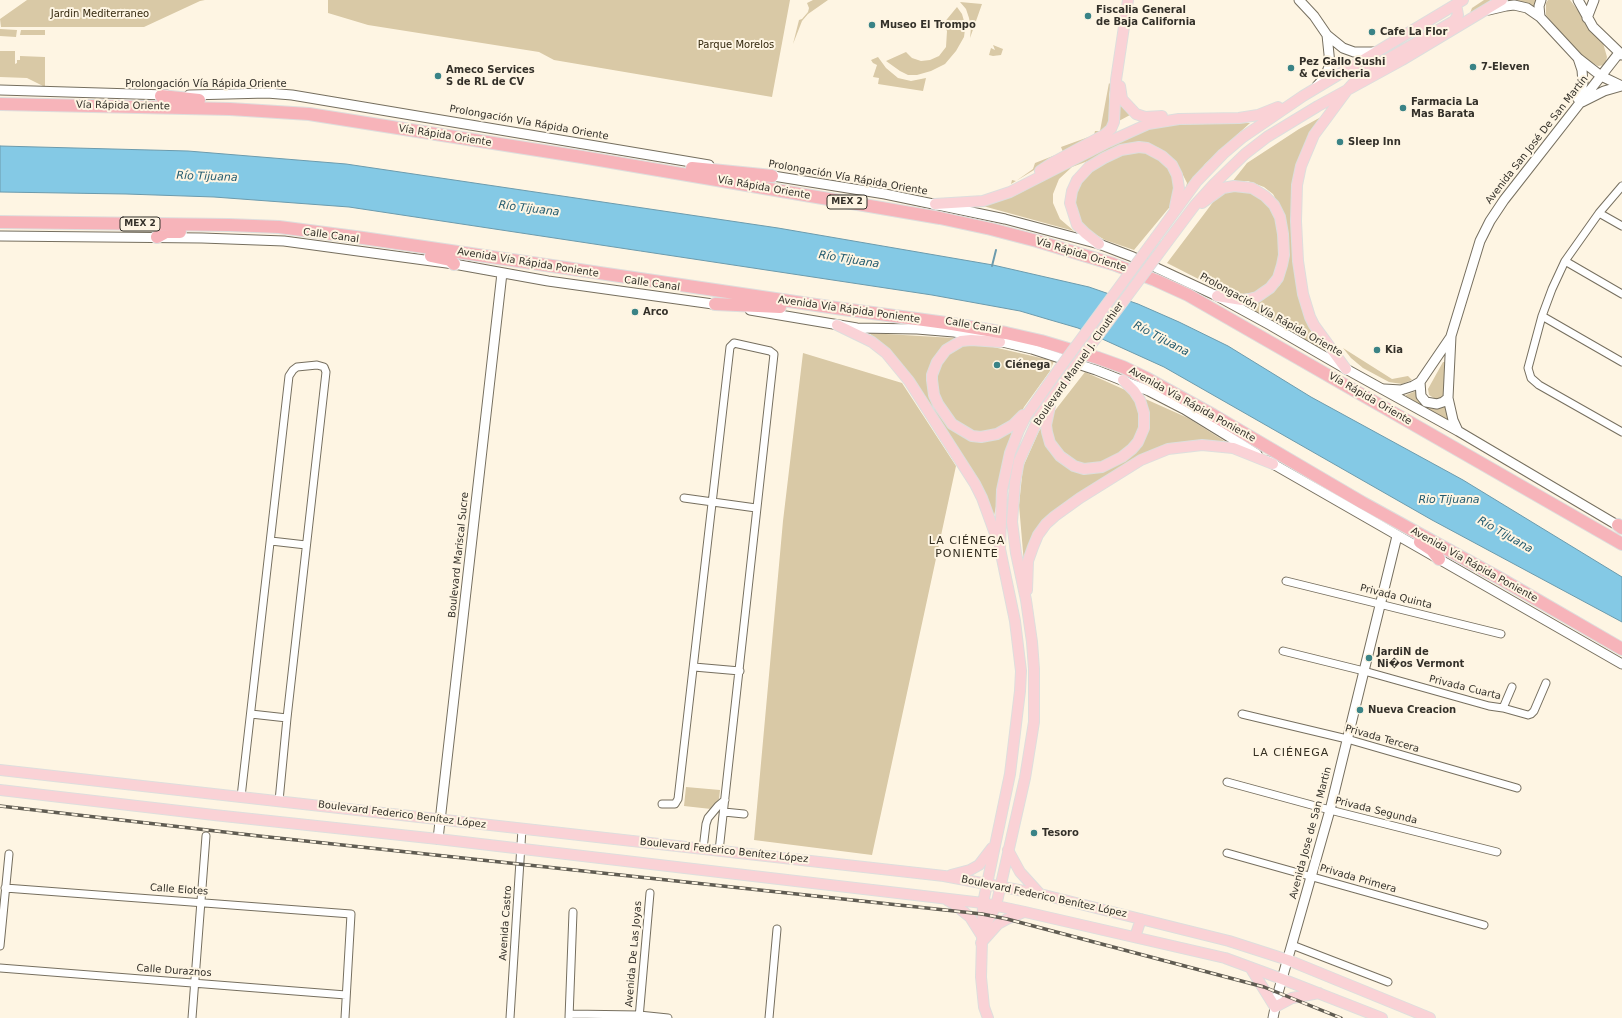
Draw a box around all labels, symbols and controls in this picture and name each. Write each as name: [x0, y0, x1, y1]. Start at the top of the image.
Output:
place label: Fiscalia General de Baja California: [1096, 4, 1196, 28]
park label: Jardin Mediterraneo: [51, 8, 149, 20]
marker: Fiscalia General de Baja California: [1083, 11, 1093, 21]
place label: Museo El Trompo: [880, 19, 976, 31]
marker: Museo El Trompo: [867, 20, 877, 30]
place label: Cafe La Flor: [1380, 26, 1447, 38]
marker: Cafe La Flor: [1367, 27, 1377, 37]
park label: Parque Morelos: [698, 39, 774, 51]
place label: Pez Gallo Sushi & Cevicheria: [1299, 56, 1385, 80]
place label: 7-Eleven: [1481, 61, 1530, 73]
marker: 7-Eleven: [1468, 62, 1478, 72]
marker: Pez Gallo Sushi & Cevicheria: [1286, 63, 1296, 73]
place label: Ameco Services S de RL de CV: [446, 64, 535, 88]
marker: Ameco Services S de RL de CV: [433, 71, 443, 81]
street label: Avenida San José De San Martín: [1483, 73, 1591, 207]
street label: Prolongación Vía Rápida Oriente: [125, 78, 287, 90]
place label: Farmacia La Mas Barata: [1411, 96, 1479, 120]
street label: Vía Rápida Oriente: [76, 99, 170, 113]
street label: Prolongación Vía Rápida Oriente: [448, 103, 610, 143]
marker: Farmacia La Mas Barata: [1398, 103, 1408, 113]
street label: Vía Rápida Oriente: [398, 123, 492, 149]
place label: Sleep Inn: [1348, 136, 1401, 148]
marker: Sleep Inn: [1335, 137, 1345, 147]
street label: Prolongación Vía Rápida Oriente: [767, 158, 929, 198]
water label: Río Tijuana: [176, 169, 238, 185]
street label: Vía Rápida Oriente: [717, 174, 811, 202]
road number: MEX 2: [827, 195, 867, 209]
water label: Río Tijuana: [498, 199, 560, 219]
road number: MEX 2: [120, 217, 160, 231]
street label: Calle Canal: [302, 226, 360, 246]
street label: Vía Rápida Oriente: [1034, 236, 1128, 274]
street label: Avenida Vía Rápida Poniente: [456, 246, 600, 280]
water label: Río Tijuana: [818, 249, 880, 271]
street label: Prolongación Vía Rápida Oriente: [1198, 271, 1344, 359]
street label: Calle Canal: [623, 274, 681, 294]
street label: Avenida Vía Rápida Poniente: [777, 294, 921, 326]
street label: Boulevard Manuel J. Clouthier: [1032, 300, 1126, 428]
place label: Arco: [643, 306, 668, 318]
marker: Arco: [630, 307, 640, 317]
street label: Calle Canal: [944, 315, 1002, 337]
water label: Río Tijuana: [1131, 319, 1191, 359]
place label: Kia: [1385, 344, 1403, 356]
marker: Kia: [1372, 345, 1382, 355]
place label: Ciénega: [1005, 359, 1050, 371]
marker: Ciénega: [992, 360, 1002, 370]
street label: Avenida Vía Rápida Poniente: [1126, 365, 1258, 445]
street label: Vía Rápida Oriente: [1326, 370, 1414, 428]
street label: Boulevard Mariscal Sucre: [446, 492, 472, 618]
water label: Rio Tijuana: [1418, 493, 1480, 507]
water label: Río Tijuana: [1475, 514, 1535, 556]
street label: Avenida Vía Rápida Poniente: [1408, 525, 1540, 605]
district label: LA CIÉNEGA PONIENTE: [929, 534, 1005, 560]
street label: Privada Quinta: [1359, 582, 1433, 612]
place label: JardiN de Ni�os Vermont: [1377, 646, 1464, 670]
marker: JardiN de Ni�os Vermont: [1364, 653, 1374, 663]
street label: Privada Cuarta: [1428, 673, 1502, 703]
place label: Nueva Creacion: [1368, 704, 1456, 716]
marker: Nueva Creacion: [1355, 705, 1365, 715]
street label: Privada Tercera: [1343, 723, 1421, 755]
district label: LA CIÉNEGA: [1253, 746, 1329, 760]
street label: Avenida Jose de San Martin: [1288, 766, 1334, 900]
street label: Privada Segunda: [1334, 795, 1418, 827]
street label: Boulevard Federico Benítez López: [317, 799, 487, 831]
place label: Tesoro: [1042, 827, 1079, 839]
marker: Tesoro: [1029, 828, 1039, 838]
street label: Boulevard Federico Benítez López: [639, 836, 809, 866]
street label: Privada Primera: [1318, 862, 1398, 896]
street label: Boulevard Federico Benítez López: [960, 874, 1128, 920]
street label: Calle Elotes: [149, 882, 209, 898]
street label: Avenida Castro: [497, 885, 515, 961]
street label: Avenida De Las Joyas: [623, 900, 645, 1008]
street label: Calle Duraznos: [136, 962, 212, 980]

